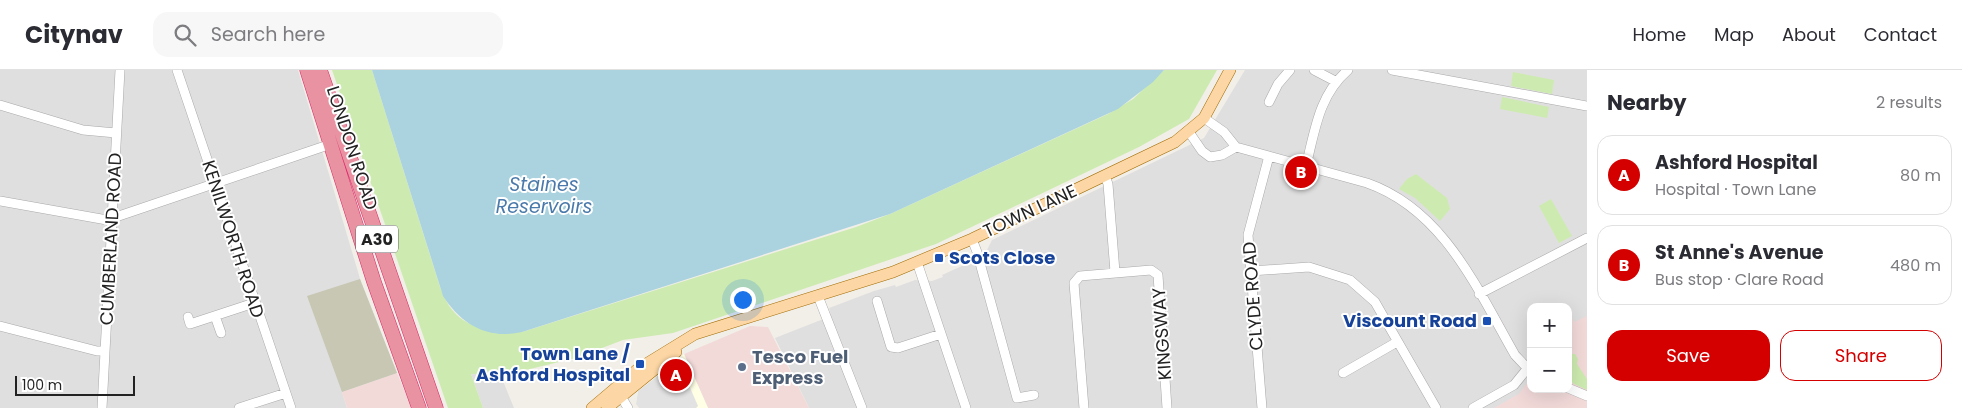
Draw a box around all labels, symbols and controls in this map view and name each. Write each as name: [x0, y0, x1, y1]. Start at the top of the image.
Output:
search box: [153, 12, 503, 57]
text: Citynav: [25, 18, 123, 51]
icon: search: [171, 21, 199, 49]
text: Search here: [211, 21, 325, 48]
text: Home: [1632, 22, 1686, 47]
text: Map: [1714, 22, 1754, 47]
text: About: [1782, 22, 1836, 47]
text: Contact: [1864, 22, 1937, 47]
street label: LONDON ROAD: [321, 83, 384, 213]
text: Nearby: [1607, 88, 1687, 117]
text: 2 results: [1876, 91, 1942, 114]
text: Ashford Hospital: [1655, 149, 1818, 176]
street label: CUMBERLAND ROAD: [93, 152, 128, 326]
pin: B: [1285, 153, 1317, 191]
street label: KENILWORTH ROAD: [196, 157, 271, 321]
text: A: [1618, 164, 1630, 187]
text: 80 m: [1900, 164, 1941, 187]
water label: Staines Reservoirs: [496, 171, 592, 220]
street label: TOWN LANE: [979, 178, 1081, 243]
text: Hospital · Town Lane: [1655, 178, 1816, 201]
road number: A30: [356, 226, 398, 252]
text: St Anne's Avenue: [1655, 239, 1824, 266]
street label: CLYDE ROAD: [1236, 241, 1269, 351]
place label: Scots Close: [949, 245, 1055, 270]
marker: Scots Close: [933, 252, 945, 264]
text: B: [1619, 254, 1629, 277]
text: 480 m: [1890, 254, 1941, 277]
text: Bus stop · Clare Road: [1655, 268, 1824, 291]
street label: KINGSWAY: [1146, 286, 1177, 381]
your location: [730, 287, 756, 313]
map controls: [1527, 303, 1572, 393]
button: +: [1527, 303, 1572, 348]
place label: Viscount Road: [1343, 308, 1477, 333]
marker: Viscount Road: [1481, 315, 1493, 327]
button: Save: [1607, 330, 1770, 381]
button: Share: [1780, 330, 1942, 381]
place label: Town Lane / Ashford Hospital: [476, 341, 630, 387]
place label: Tesco Fuel Express: [752, 344, 848, 390]
button: −: [1527, 348, 1572, 393]
pin: A: [660, 356, 692, 394]
marker: Town Lane / Ashford Hospital: [634, 358, 646, 370]
marker: Tesco Fuel Express: [736, 361, 748, 373]
scale bar: [15, 373, 135, 396]
text: 100 m: [22, 375, 62, 395]

